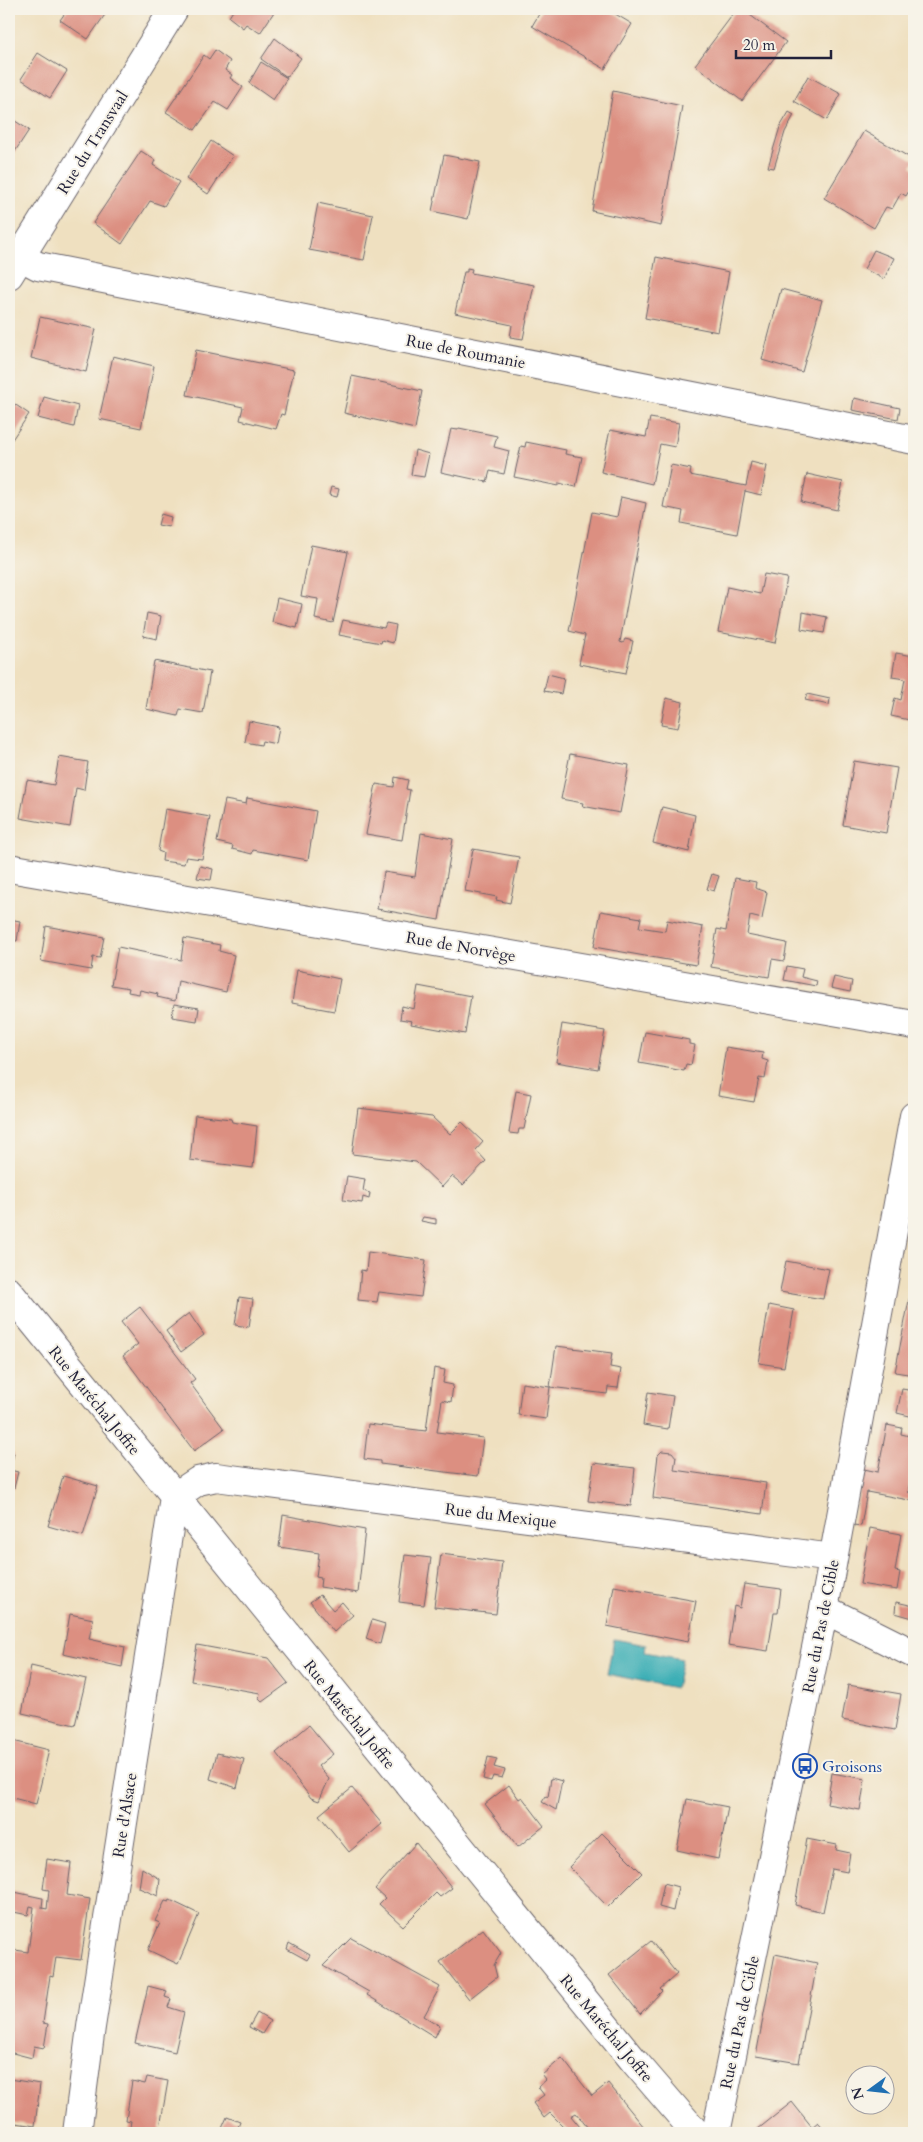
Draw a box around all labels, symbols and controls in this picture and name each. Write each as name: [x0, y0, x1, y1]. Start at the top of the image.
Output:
scale bar: [736, 28, 830, 60]
text: 20 m: [743, 35, 775, 55]
street label: Rue du Transvaal: [52, 87, 133, 198]
street label: Rue de Roumanie: [404, 330, 527, 374]
street label: Rue de Norvège: [404, 926, 518, 967]
street label: Rue Maréchal Joffre: [43, 1341, 145, 1460]
street label: Rue du Mexique: [444, 1498, 558, 1534]
street label: Rue du Pas de Cible: [797, 1557, 845, 1695]
street label: Rue Maréchal Joffre: [298, 1655, 400, 1774]
bus stop icon: Groisons: [792, 1753, 818, 1779]
place label: Groisons: [822, 1756, 882, 1778]
street label: Rue d'Alsace: [107, 1771, 143, 1859]
street label: Rue du Pas de Cible: [715, 1954, 765, 2091]
street label: Rue Maréchal Joffre: [555, 1970, 658, 2087]
north arrow: [846, 2064, 896, 2114]
text: N: [847, 2085, 869, 2102]

